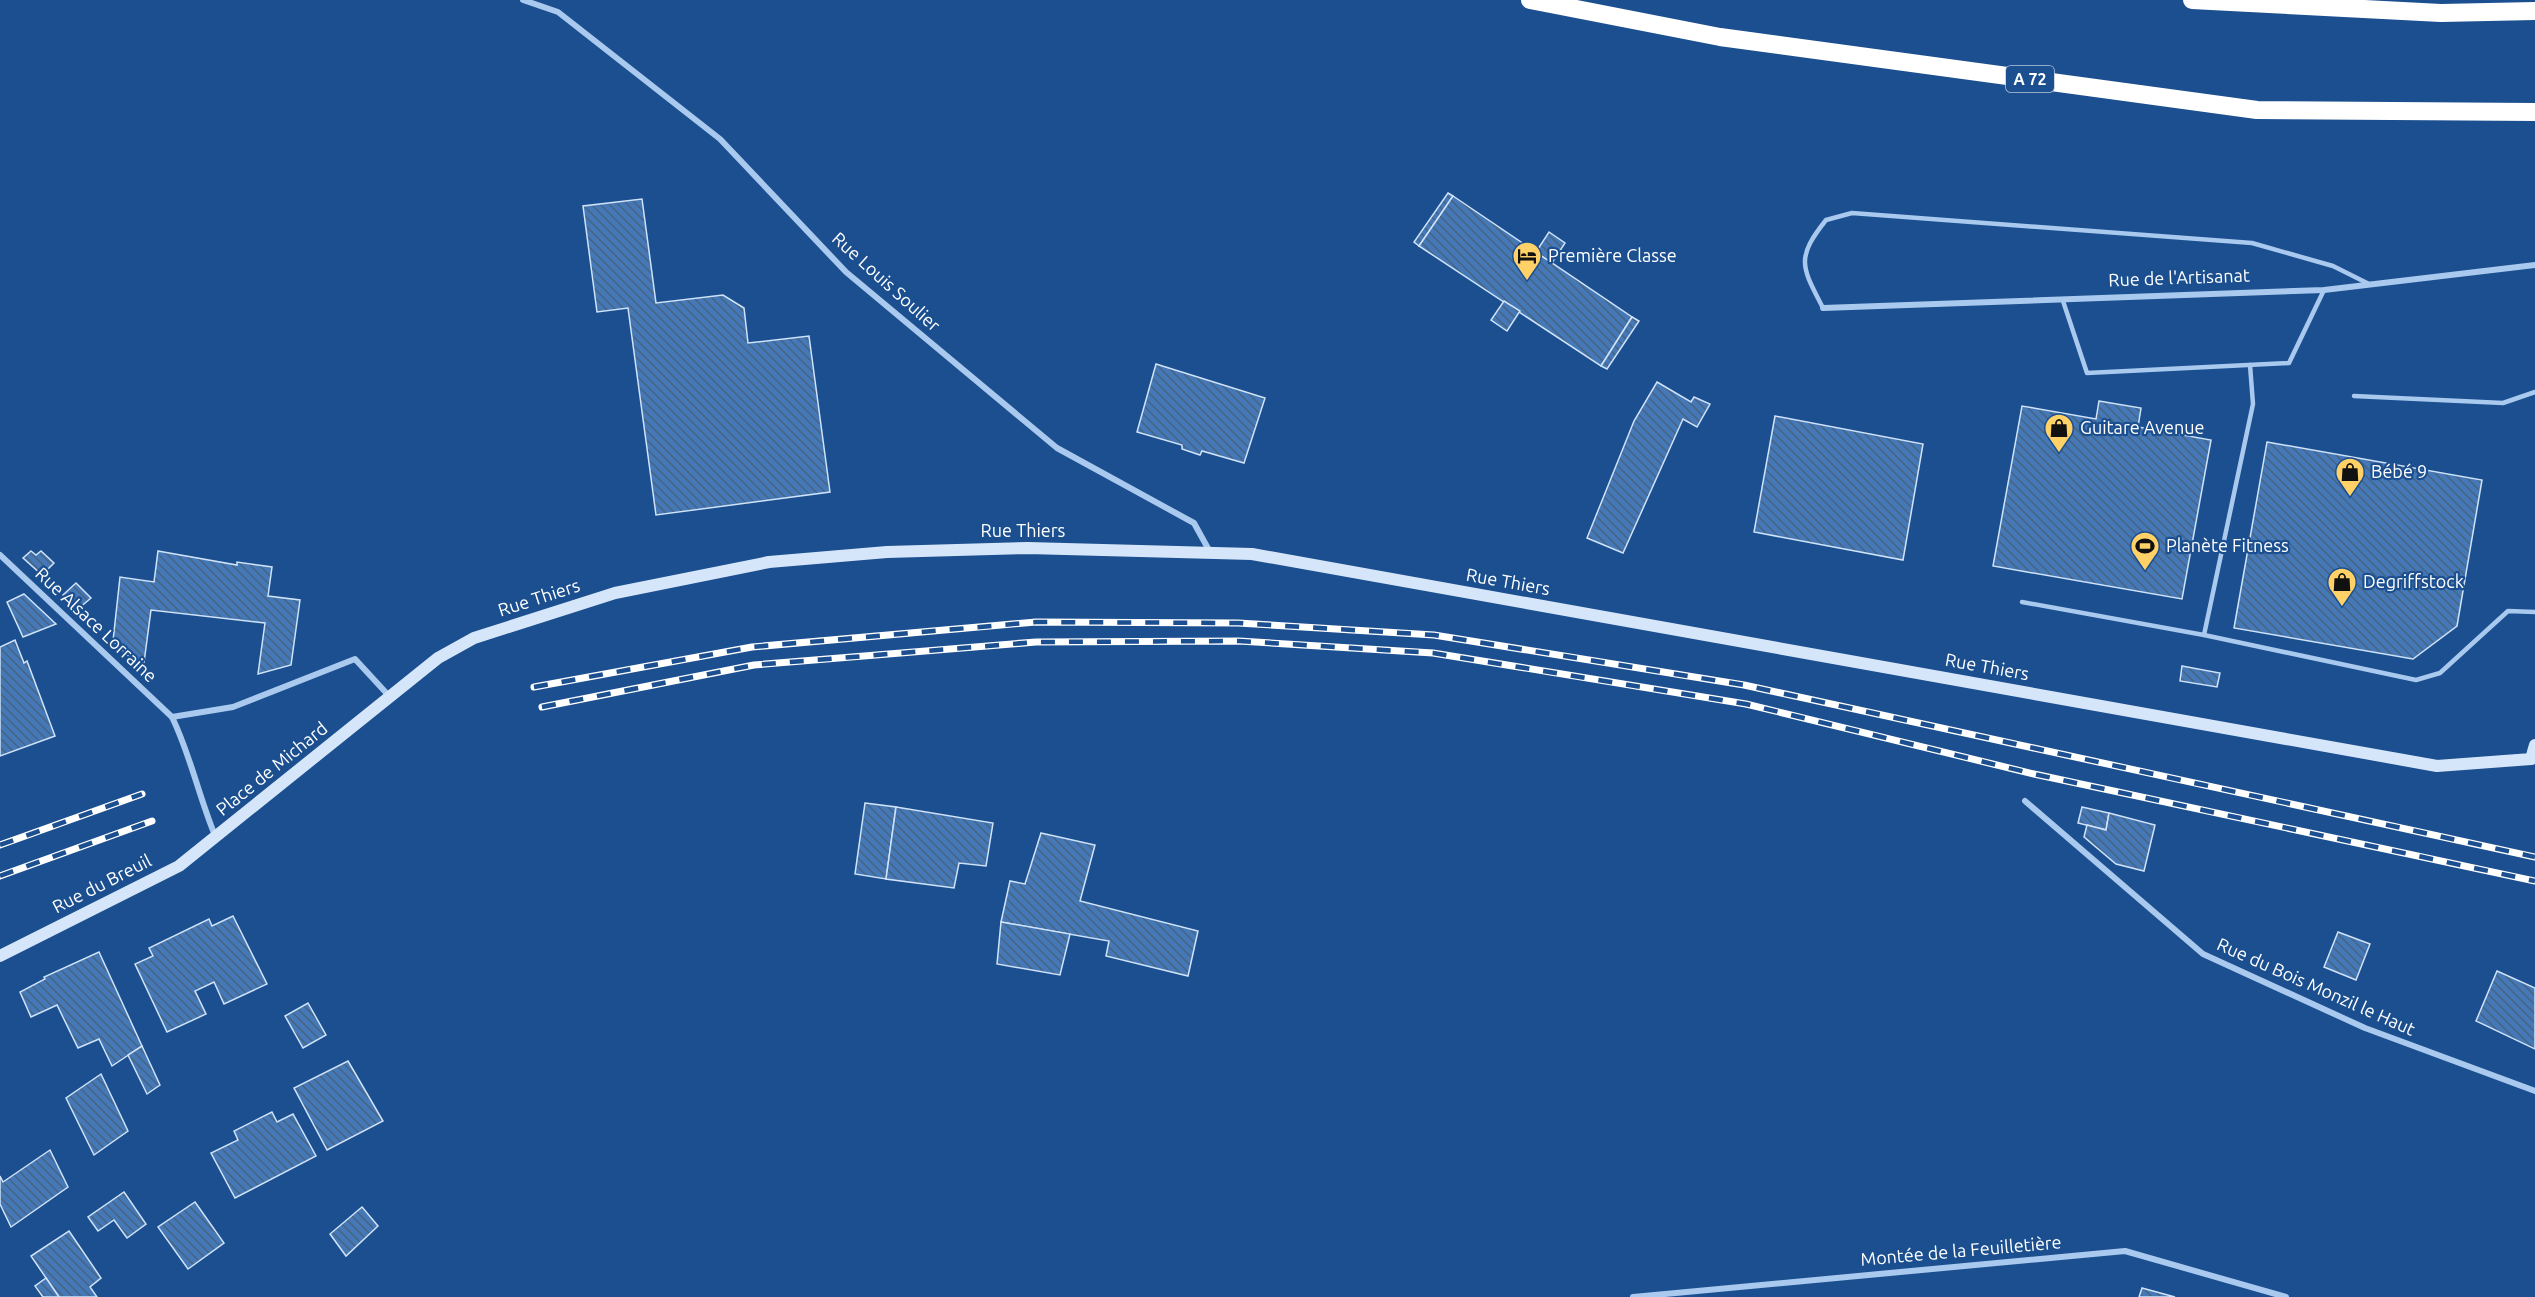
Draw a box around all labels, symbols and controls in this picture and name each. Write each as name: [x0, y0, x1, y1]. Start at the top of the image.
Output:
road number: A 72: [2006, 66, 2054, 92]
street label: Rue Louis Soulier: [829, 228, 945, 335]
hotel icon: Première Classe: [1511, 240, 1543, 282]
place label: Première Classe: [1548, 245, 1677, 265]
street label: Rue de l'Artisanat: [2108, 265, 2250, 289]
shop icon: Guitare Avenue: [2043, 412, 2075, 454]
place label: Guitare Avenue: [2080, 417, 2204, 437]
shop icon: Bébé 9: [2334, 456, 2366, 498]
place label: Bébé 9: [2371, 461, 2427, 481]
street label: Rue Thiers: [981, 520, 1066, 540]
sports icon: Planète Fitness: [2129, 530, 2161, 572]
place label: Planète Fitness: [2166, 535, 2289, 555]
street label: Rue Alsace Lorraine: [32, 563, 161, 686]
street label: Rue Thiers: [1465, 564, 1552, 598]
shop icon: Degriffstock: [2326, 566, 2358, 608]
place label: Degriffstock: [2363, 571, 2464, 591]
street label: Rue Thiers: [495, 574, 582, 620]
street label: Rue Thiers: [1944, 649, 2031, 683]
street label: Place de Michard: [212, 717, 331, 819]
street label: Rue du Breuil: [49, 850, 154, 917]
street label: Rue du Bois Monzil le Haut: [2214, 933, 2419, 1039]
street label: Montée de la Feuilletière: [1860, 1231, 2062, 1269]

